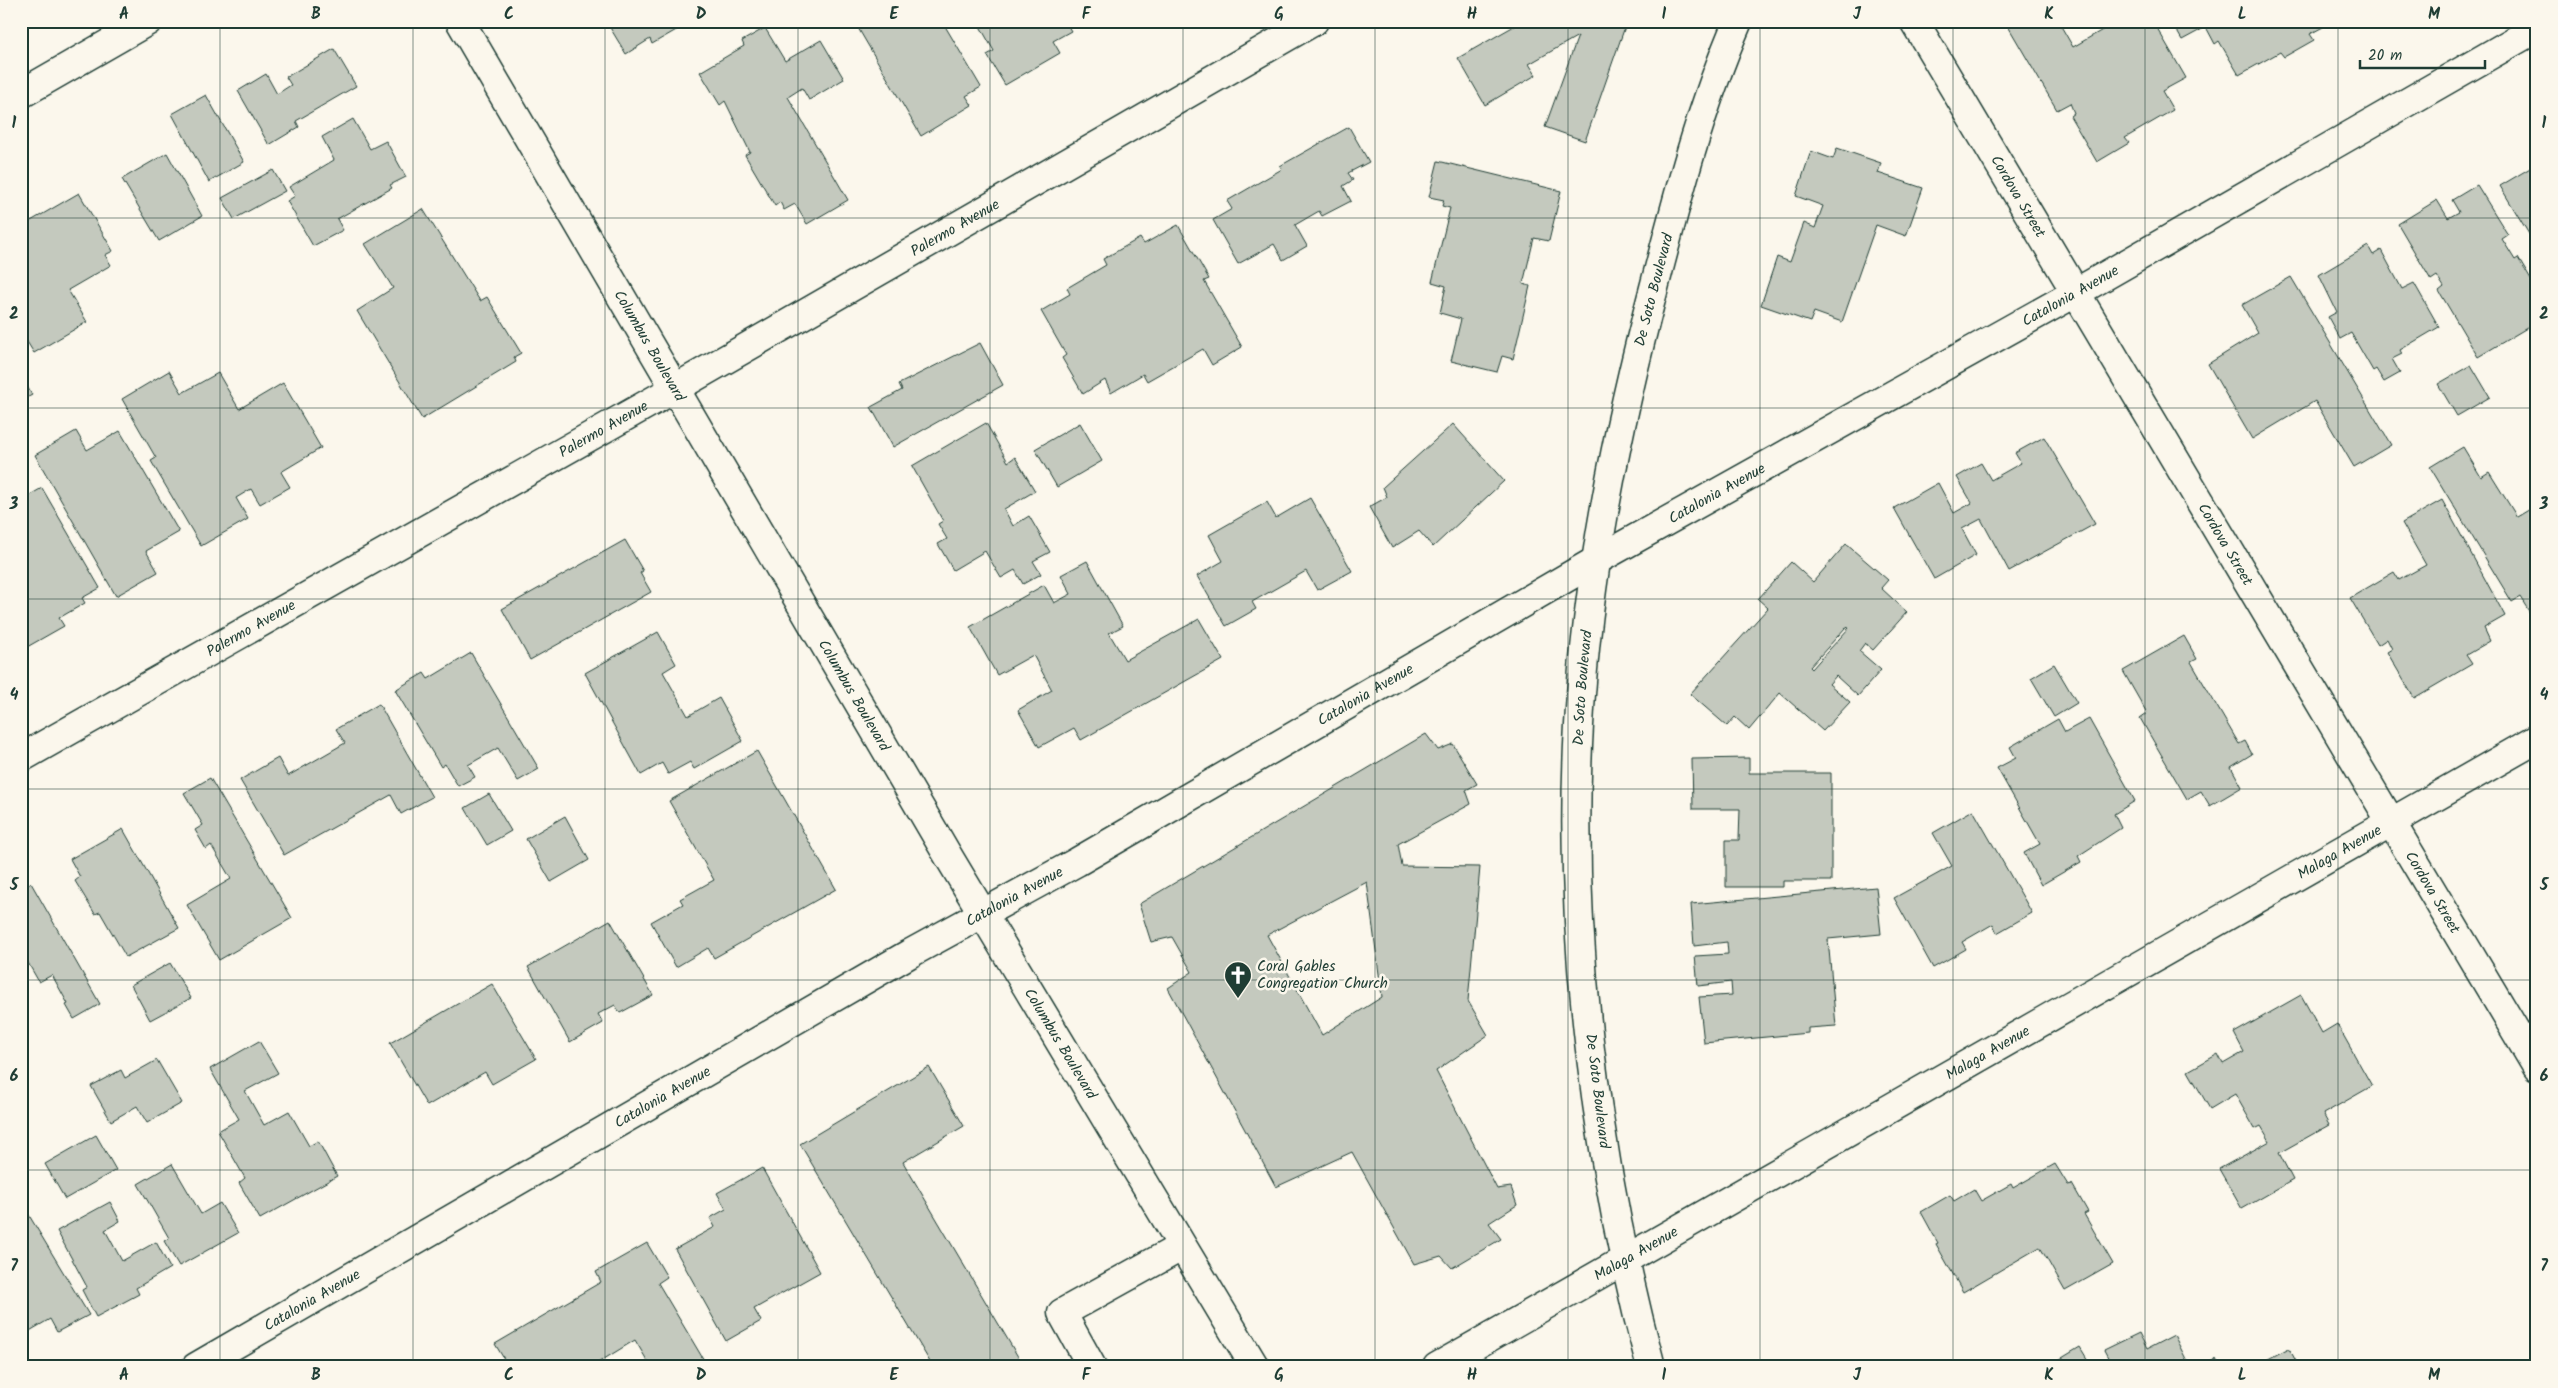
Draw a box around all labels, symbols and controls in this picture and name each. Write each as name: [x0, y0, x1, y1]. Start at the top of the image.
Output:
text: A: [119, 2, 129, 27]
text: B: [311, 2, 321, 27]
text: C: [504, 2, 514, 27]
text: D: [696, 2, 707, 27]
text: E: [890, 2, 900, 27]
text: F: [1082, 2, 1092, 27]
text: G: [1274, 2, 1284, 27]
text: H: [1467, 2, 1477, 27]
text: I: [1662, 2, 1667, 27]
text: J: [1853, 2, 1862, 27]
text: K: [2044, 2, 2054, 27]
text: L: [2238, 2, 2246, 27]
text: M: [2428, 2, 2441, 27]
scale bar: [2360, 38, 2486, 70]
text: 20 m: [2368, 44, 2402, 68]
text: 1: [12, 111, 17, 136]
text: 1: [2542, 111, 2547, 136]
street label: Cordova Street: [1984, 151, 2052, 243]
street label: Palermo Avenue: [906, 193, 1005, 264]
street label: De Soto Boulevard: [1629, 230, 1681, 349]
street label: Catalonia Avenue: [2018, 259, 2124, 333]
street label: Columbus Boulevard: [607, 286, 691, 407]
text: 2: [9, 302, 19, 327]
text: 2: [2539, 302, 2549, 327]
street label: Palermo Avenue: [555, 395, 653, 465]
street label: Catalonia Avenue: [1664, 457, 1771, 531]
text: 3: [9, 492, 19, 517]
text: 3: [2539, 492, 2549, 517]
street label: Cordova Street: [2191, 499, 2259, 591]
street label: Palermo Avenue: [202, 594, 301, 664]
street label: De Soto Boulevard: [1567, 628, 1600, 746]
street label: Columbus Boulevard: [811, 635, 896, 757]
street label: Catalonia Avenue: [1313, 658, 1419, 733]
text: 4: [10, 683, 19, 708]
text: 4: [2540, 683, 2549, 708]
street label: Malaga Avenue: [2293, 819, 2387, 886]
street label: Cordova Street: [2398, 847, 2466, 939]
street label: Catalonia Avenue: [962, 861, 1068, 934]
text: 5: [9, 873, 20, 898]
text: 5: [2539, 873, 2550, 898]
place label: Coral Gables Congregation Church: [1257, 955, 1388, 996]
church icon: Coral Gables Congregation Church: [1223, 960, 1253, 999]
street label: Columbus Boulevard: [1017, 984, 1103, 1105]
street label: Malaga Avenue: [1941, 1020, 2035, 1087]
street label: De Soto Boulevard: [1578, 1032, 1616, 1150]
street label: Catalonia Avenue: [610, 1060, 716, 1135]
text: 6: [10, 1064, 19, 1089]
text: 6: [2540, 1064, 2549, 1089]
street label: Malaga Avenue: [1590, 1220, 1683, 1288]
text: 7: [10, 1254, 18, 1279]
text: 7: [2540, 1254, 2548, 1279]
street label: Catalonia Avenue: [260, 1263, 366, 1338]
text: A: [119, 1363, 129, 1388]
text: B: [311, 1363, 321, 1388]
text: C: [504, 1363, 514, 1388]
text: D: [696, 1363, 707, 1388]
text: E: [890, 1363, 900, 1388]
text: F: [1082, 1363, 1092, 1388]
text: G: [1274, 1363, 1284, 1388]
text: H: [1467, 1363, 1477, 1388]
text: I: [1662, 1363, 1667, 1388]
text: J: [1853, 1363, 1862, 1388]
text: K: [2044, 1363, 2054, 1388]
text: L: [2238, 1363, 2246, 1388]
text: M: [2428, 1363, 2441, 1388]

